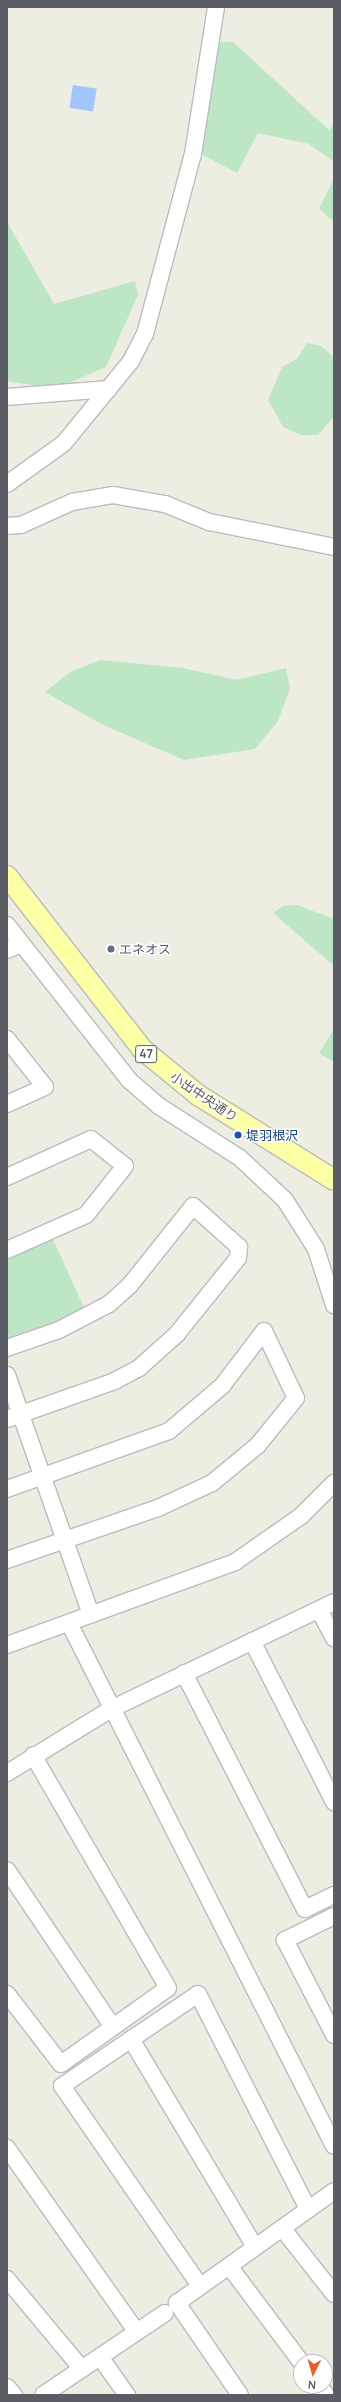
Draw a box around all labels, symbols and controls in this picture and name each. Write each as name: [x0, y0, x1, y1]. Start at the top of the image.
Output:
place label: エネオス: [119, 941, 171, 957]
marker: エネオス: [106, 944, 116, 954]
road number: 47: [135, 1044, 157, 1064]
street label: 小出中央通り: [167, 1069, 241, 1125]
place label: 堤羽根沢: [246, 1127, 298, 1143]
marker: 堤羽根沢: [233, 1130, 243, 1140]
north arrow: [293, 2354, 333, 2394]
text: N: [307, 2378, 317, 2393]

